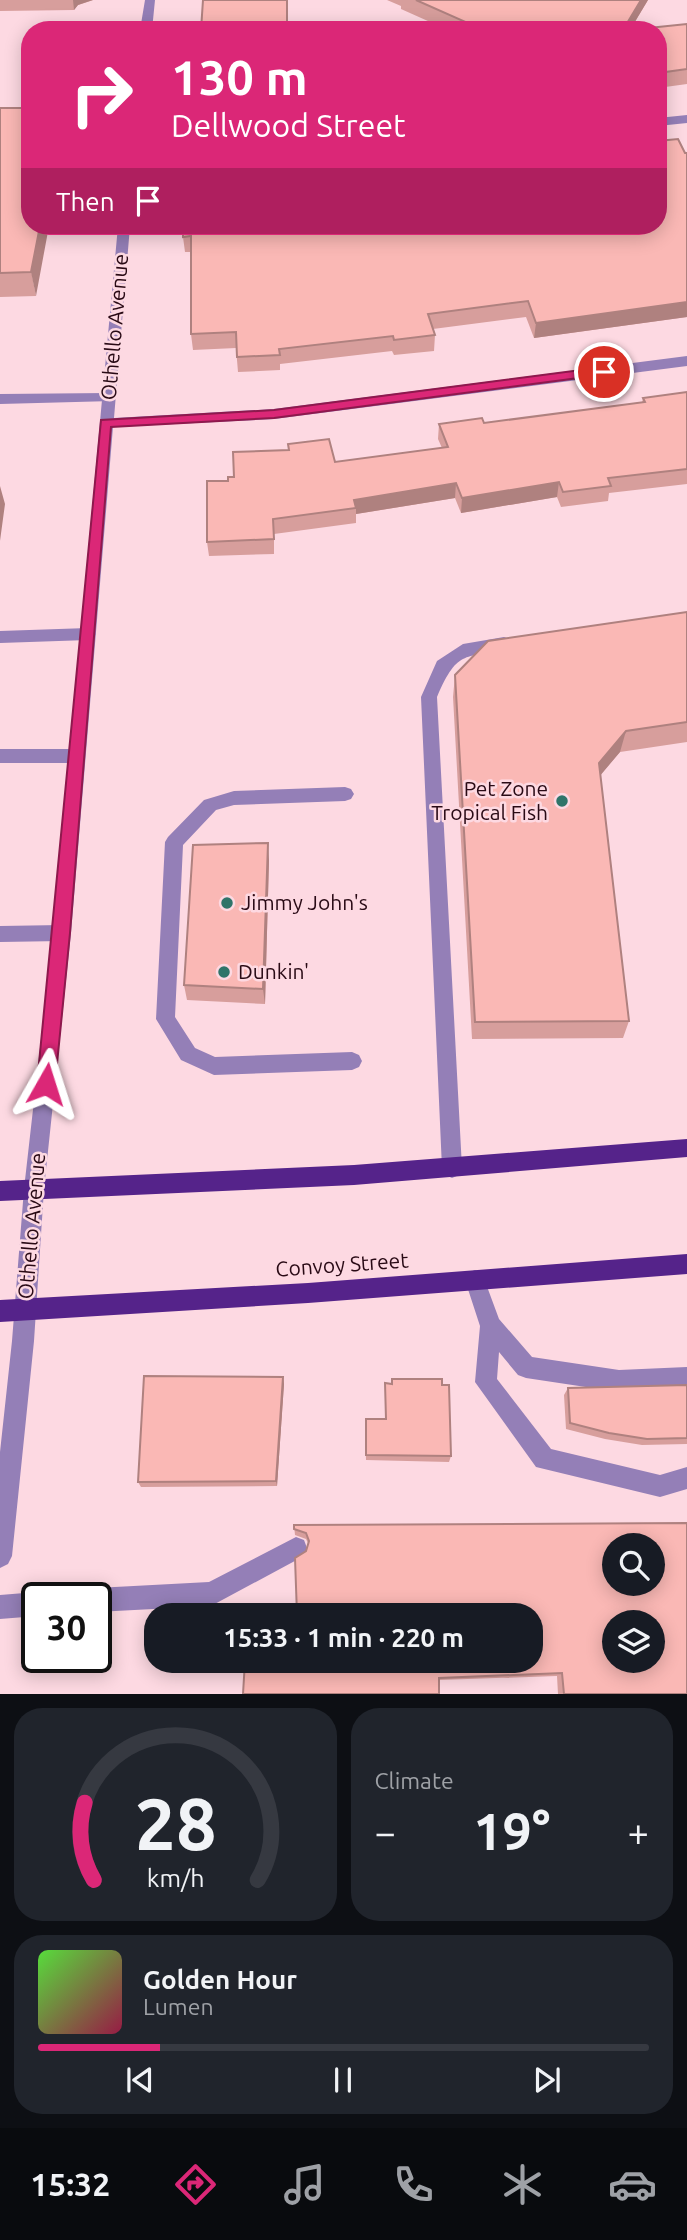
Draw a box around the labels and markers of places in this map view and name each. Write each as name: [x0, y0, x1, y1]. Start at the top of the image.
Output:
pin: [574, 342, 634, 402]
place label: Pet Zone Tropical Fish: [431, 776, 548, 824]
marker: Pet Zone Tropical Fish: [554, 793, 570, 809]
place label: Jimmy John's: [241, 890, 368, 914]
marker: Jimmy John's: [219, 895, 235, 911]
place label: Dunkin': [238, 959, 309, 983]
marker: Dunkin': [216, 964, 232, 980]

